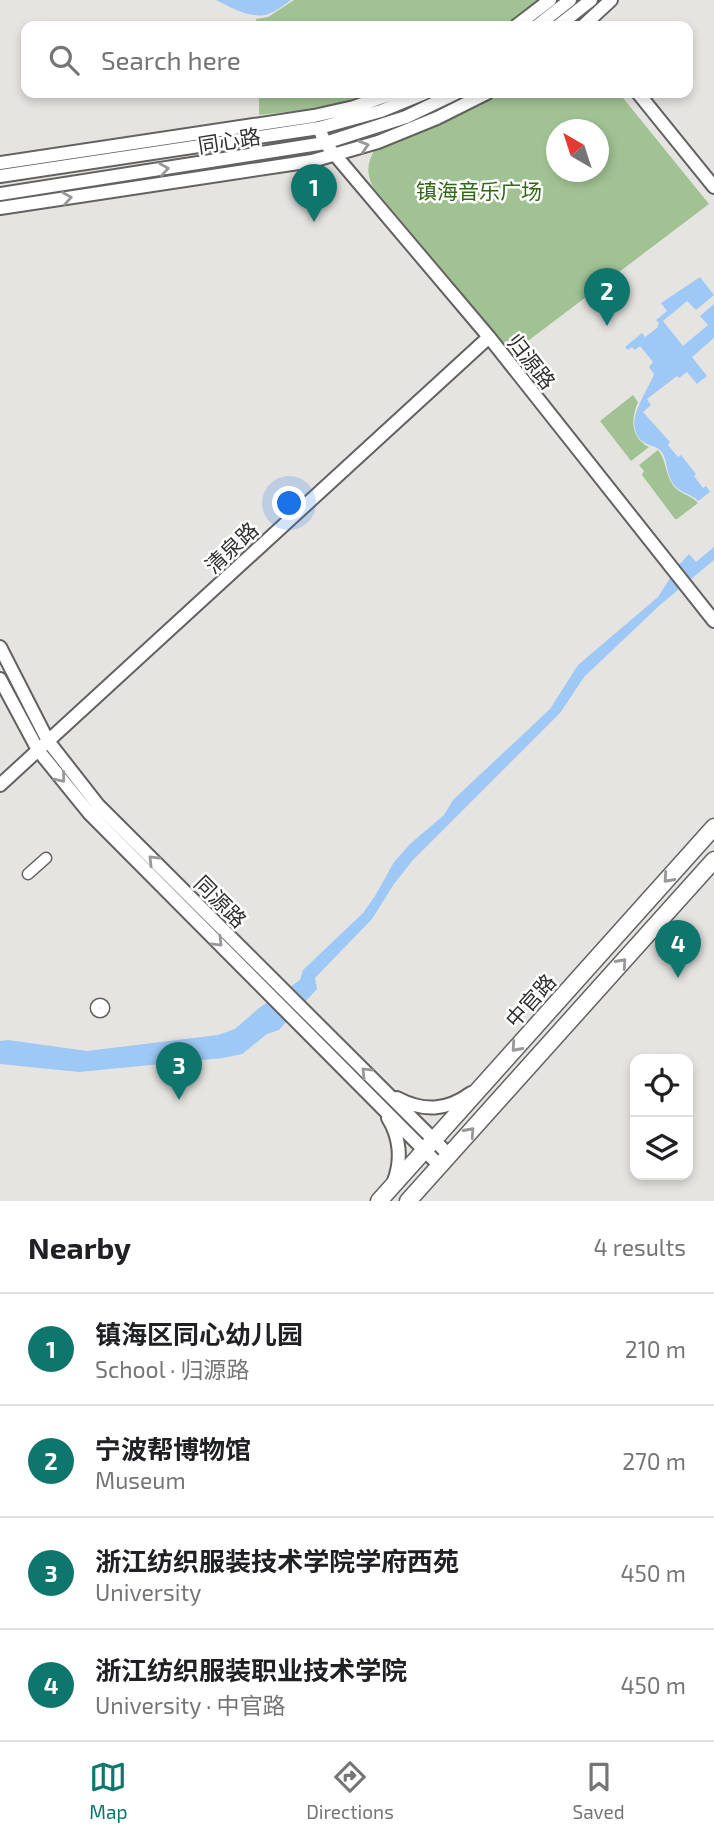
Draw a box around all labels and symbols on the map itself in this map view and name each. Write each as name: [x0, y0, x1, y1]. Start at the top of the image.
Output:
north arrow: [546, 119, 609, 182]
street label: 同心路: [196, 123, 262, 157]
one-way arrow: [357, 140, 369, 155]
one-way arrow: [158, 162, 170, 177]
pin: 1: [291, 164, 337, 222]
park label: 镇海音乐广场: [416, 178, 542, 203]
one-way arrow: [62, 191, 73, 206]
pin: 2: [584, 268, 630, 326]
street label: 归源路: [503, 328, 561, 394]
your location: [272, 486, 306, 520]
street label: 清泉路: [199, 516, 263, 578]
one-way arrow: [53, 770, 65, 783]
one-way arrow: [148, 856, 161, 869]
street label: 同源路: [190, 870, 252, 932]
one-way arrow: [664, 870, 677, 883]
pin: 4: [655, 920, 701, 978]
one-way arrow: [210, 934, 223, 947]
one-way arrow: [614, 958, 626, 971]
street label: 中官路: [500, 968, 560, 1032]
one-way arrow: [512, 1039, 524, 1052]
pin: 3: [156, 1042, 202, 1100]
one-way arrow: [362, 1068, 375, 1081]
one-way arrow: [462, 1127, 474, 1140]

